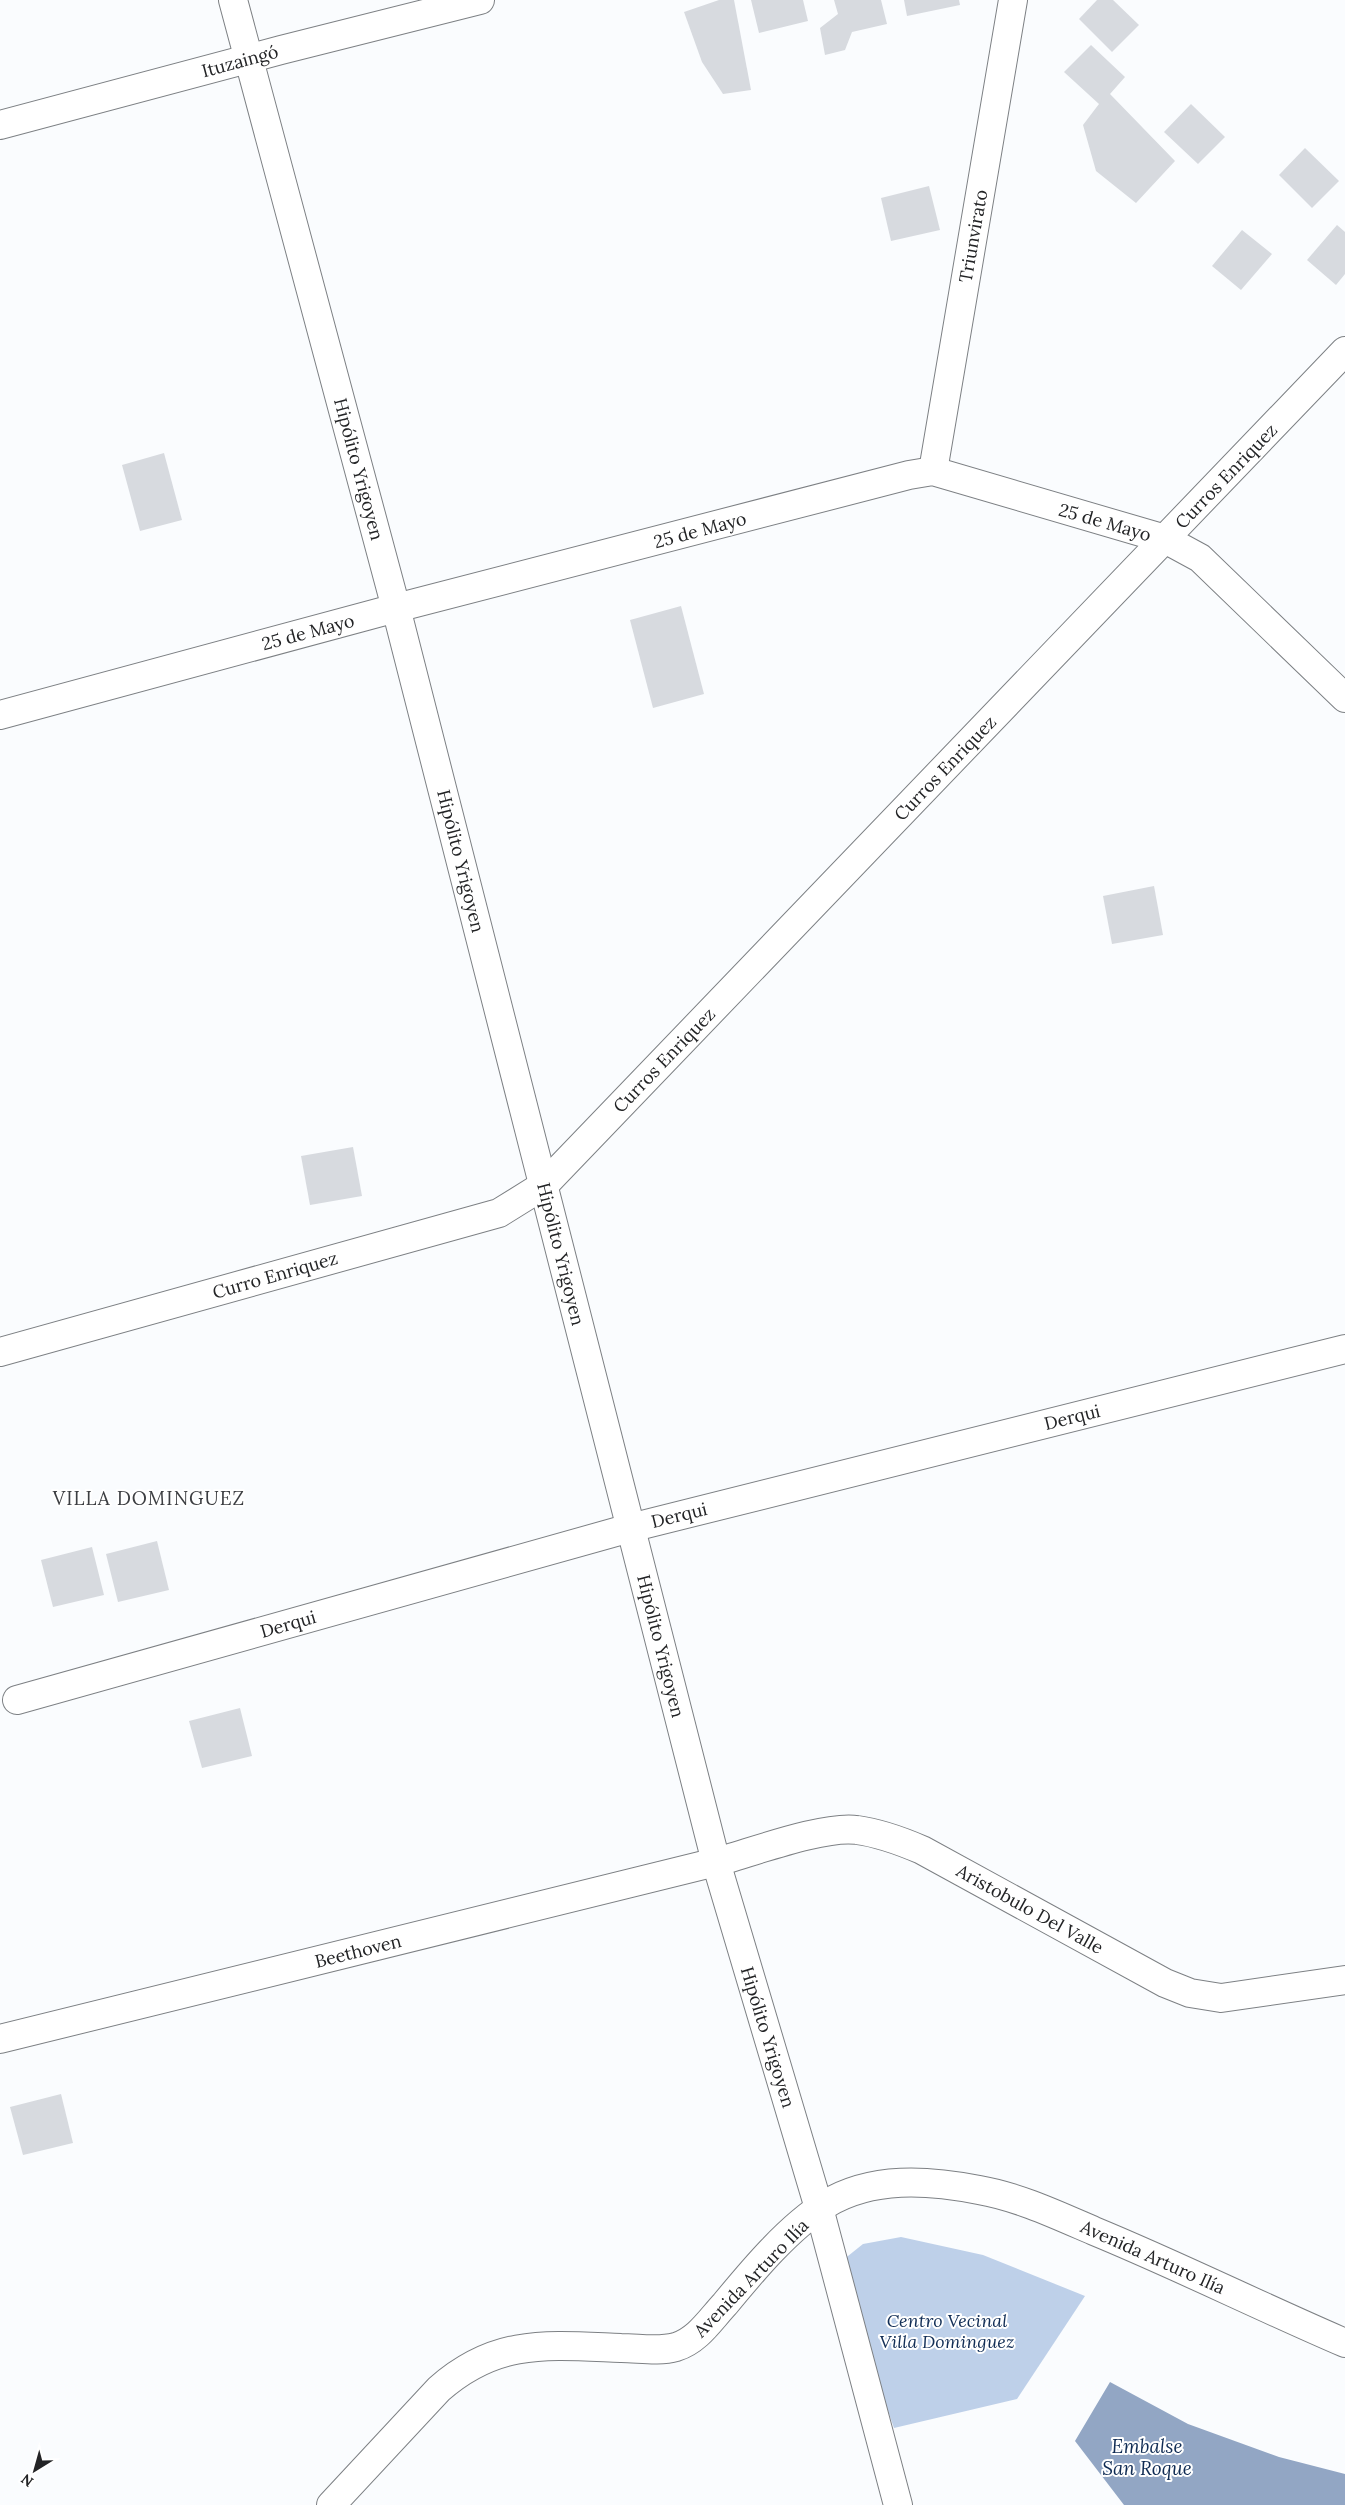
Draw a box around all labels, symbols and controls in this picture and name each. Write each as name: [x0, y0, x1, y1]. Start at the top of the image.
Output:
street label: Ituzaingó: [199, 40, 281, 82]
street label: Triunvirato: [954, 188, 992, 284]
street label: Hipólito Yrigoyen: [329, 395, 389, 543]
street label: Curros Enriquez: [1170, 419, 1282, 533]
street label: 25 de Mayo: [1056, 498, 1154, 546]
street label: 25 de Mayo: [651, 507, 749, 553]
street label: 25 de Mayo: [259, 609, 357, 655]
street label: Curros Enriquez: [889, 711, 1001, 825]
street label: Hipólito Yrigoyen: [432, 787, 490, 935]
street label: Curros Enriquez: [608, 1003, 720, 1117]
street label: Hipólito Yrigoyen: [532, 1180, 590, 1328]
street label: Curro Enriquez: [210, 1246, 340, 1304]
street label: Derqui: [1042, 1399, 1102, 1435]
district label: VILLA DOMINGUEZ: [52, 1486, 245, 1510]
street label: Derqui: [649, 1497, 709, 1533]
street label: Hipólito Yrigoyen: [632, 1572, 690, 1720]
street label: Derqui: [257, 1605, 319, 1643]
street label: Aristobulo Del Valle: [952, 1859, 1108, 1959]
street label: Beethoven: [312, 1929, 404, 1973]
street label: Hipólito Yrigoyen: [736, 1964, 800, 2110]
street label: Avenida Arturo Ilía: [688, 2214, 813, 2343]
street label: Avenida Arturo Ilía: [1076, 2214, 1229, 2299]
park label: Centro Vecinal Villa Dominguez: [880, 2309, 1014, 2353]
water label: Embalse San Roque: [1102, 2434, 1192, 2480]
north arrow: [10, 2445, 60, 2495]
text: N: [17, 2470, 37, 2491]

